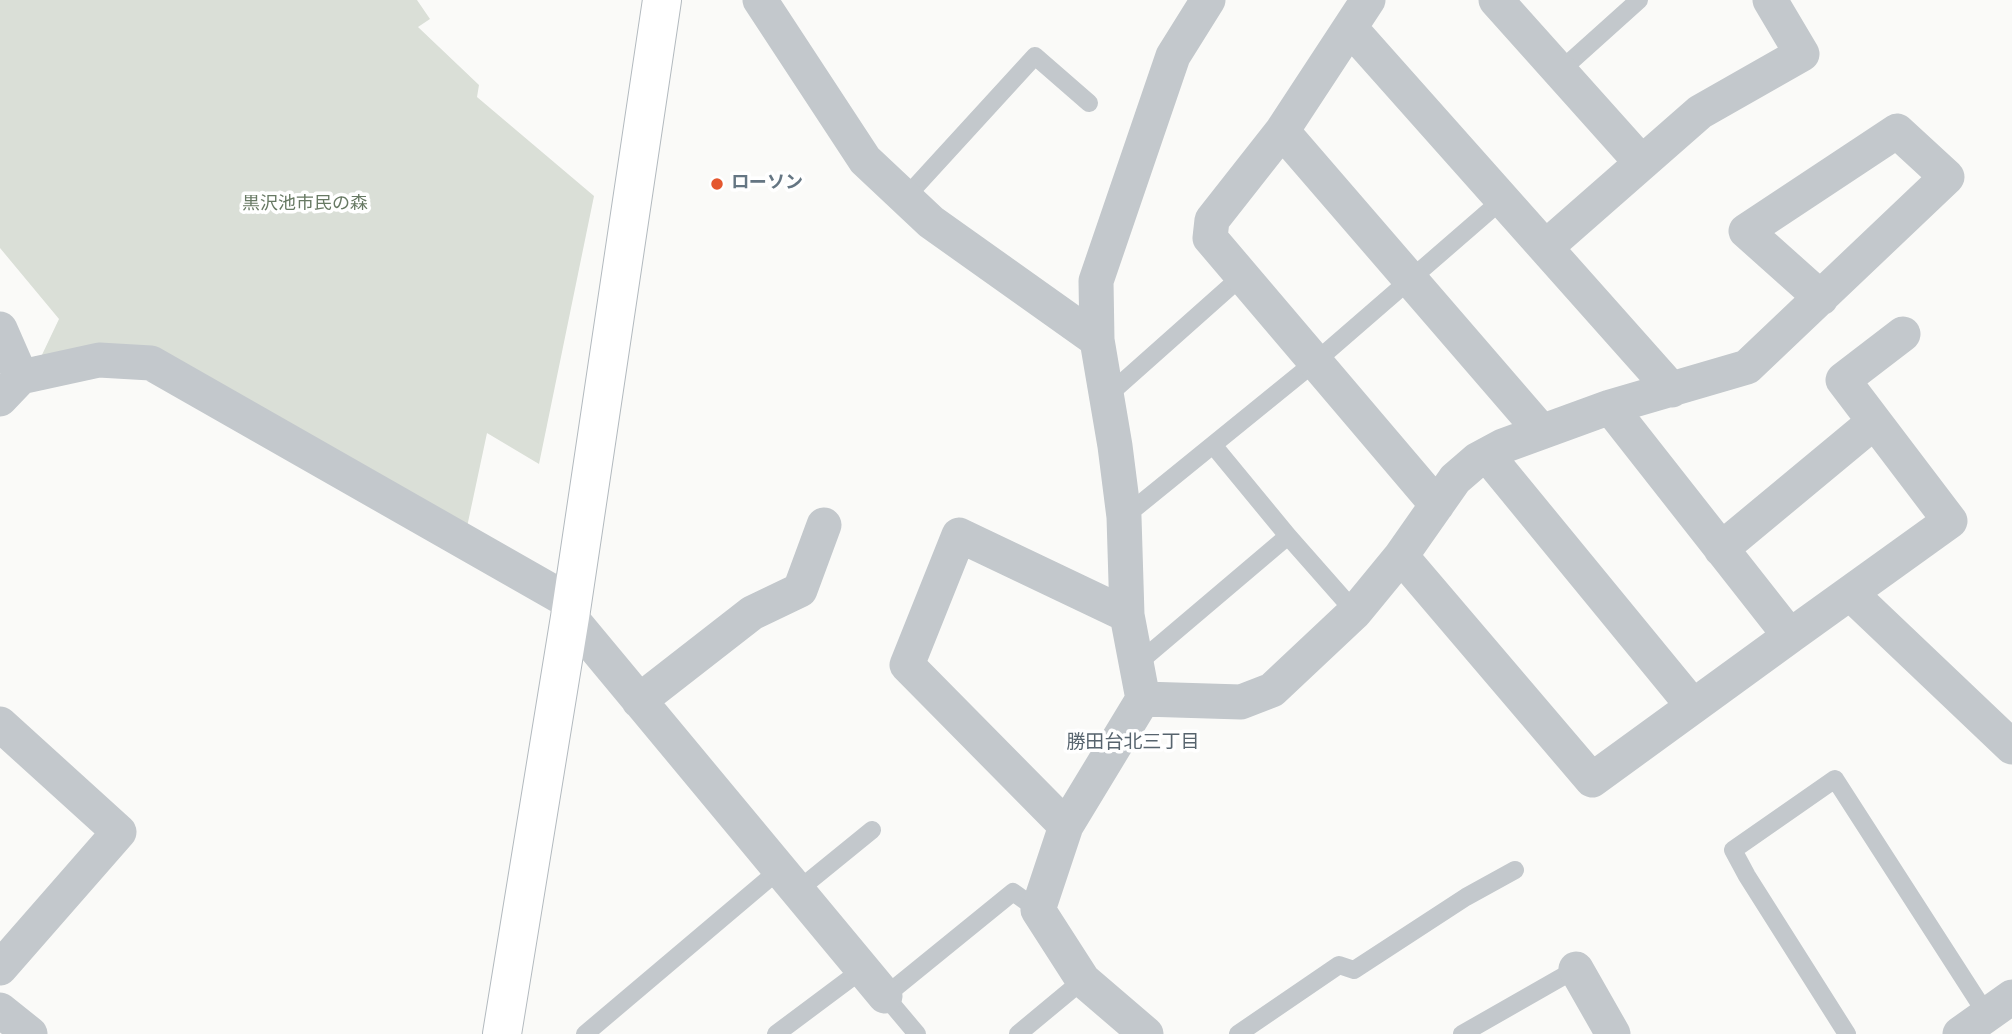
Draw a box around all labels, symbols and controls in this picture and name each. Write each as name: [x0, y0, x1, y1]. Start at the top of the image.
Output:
place label: ローソン: [731, 173, 803, 195]
marker: ローソン: [709, 176, 725, 192]
park label: 黒沢池市民の森: [242, 194, 368, 216]
district label: 勝田台北三丁目: [1067, 733, 1199, 755]

